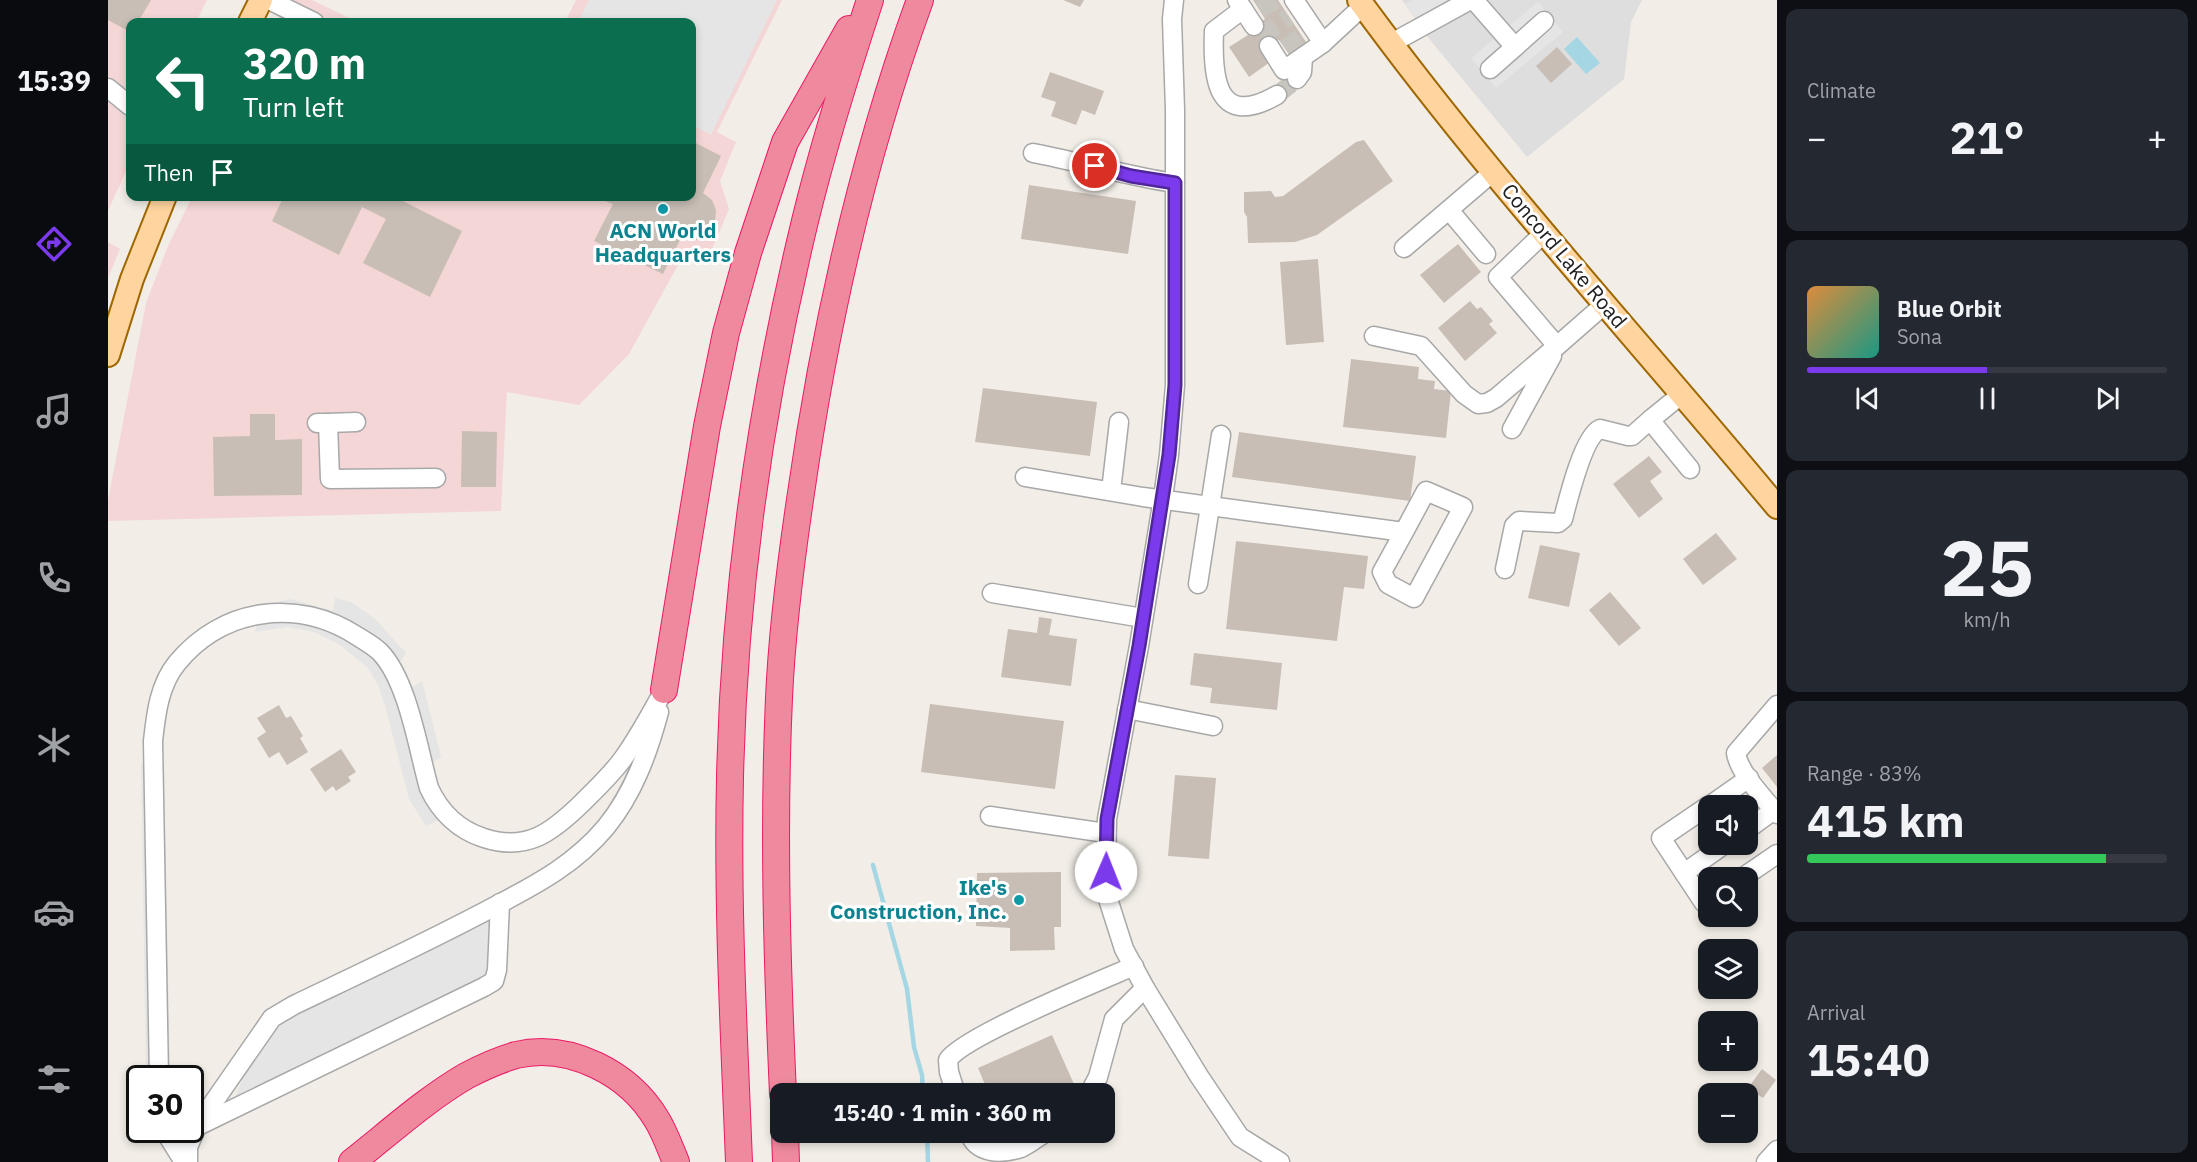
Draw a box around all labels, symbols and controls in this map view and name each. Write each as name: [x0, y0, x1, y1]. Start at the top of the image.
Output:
text: 320 m: [243, 36, 366, 91]
icon: left: [144, 42, 222, 120]
text: 15:39: [17, 63, 91, 98]
text: Climate: [1807, 77, 1876, 104]
text: Turn left: [243, 89, 344, 124]
text: 21°: [1949, 108, 2025, 166]
text: −: [1807, 116, 1827, 159]
text: +: [2147, 116, 2167, 159]
pin: [1069, 140, 1120, 191]
icon: arrive: [1078, 149, 1111, 182]
icon: arrive: [206, 156, 239, 189]
text: Then: [144, 158, 194, 187]
street label: Concord Lake Road: [1496, 177, 1634, 334]
marker: ACN World Headquarters: [656, 202, 670, 216]
place label: ACN World Headquarters: [595, 216, 731, 268]
icon: directions: [33, 223, 75, 265]
text: Blue Orbit: [1897, 294, 2002, 323]
text: Sona: [1897, 323, 1942, 350]
icon: previous: [1851, 382, 1884, 415]
icon: pause: [1971, 382, 2004, 415]
icon: next: [2091, 382, 2124, 415]
icon: music: [33, 390, 75, 432]
text: 25: [1940, 516, 2034, 617]
icon: phone: [33, 557, 75, 599]
text: km/h: [1963, 606, 2011, 633]
icon: climate: [33, 724, 75, 766]
text: Range · 83%: [1807, 760, 1922, 787]
text: 415 km: [1807, 791, 1965, 849]
map controls: [1698, 795, 1758, 1143]
button: sound: [1698, 795, 1758, 855]
position arrow: [1074, 840, 1138, 904]
button: search: [1698, 867, 1758, 927]
place label: Ike's Construction, Inc.: [830, 873, 1007, 925]
icon: car: [33, 891, 75, 933]
marker: Ike's Construction, Inc.: [1012, 893, 1026, 907]
button: layers: [1698, 939, 1758, 999]
text: Arrival: [1807, 999, 1865, 1026]
button: +: [1698, 1011, 1758, 1071]
text: 15:40: [1807, 1030, 1930, 1088]
icon: filters: [33, 1058, 75, 1100]
speed limit sign: 30: [126, 1065, 204, 1143]
button: −: [1698, 1083, 1758, 1143]
text: 15:40 · 1 min · 360 m: [833, 1098, 1052, 1127]

